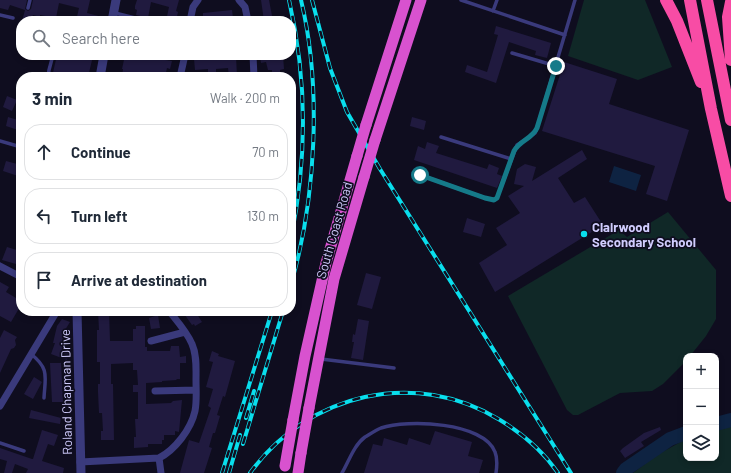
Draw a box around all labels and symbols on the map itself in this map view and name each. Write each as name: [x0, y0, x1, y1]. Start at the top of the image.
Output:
route end: [547, 57, 565, 75]
route start: [411, 166, 429, 184]
street label: South Coast Road: [313, 180, 355, 280]
place label: Clairwood Secondary School: [592, 219, 696, 250]
marker: Clairwood Secondary School: [579, 229, 589, 239]
street label: Roland Chapman Drive: [57, 329, 75, 455]

